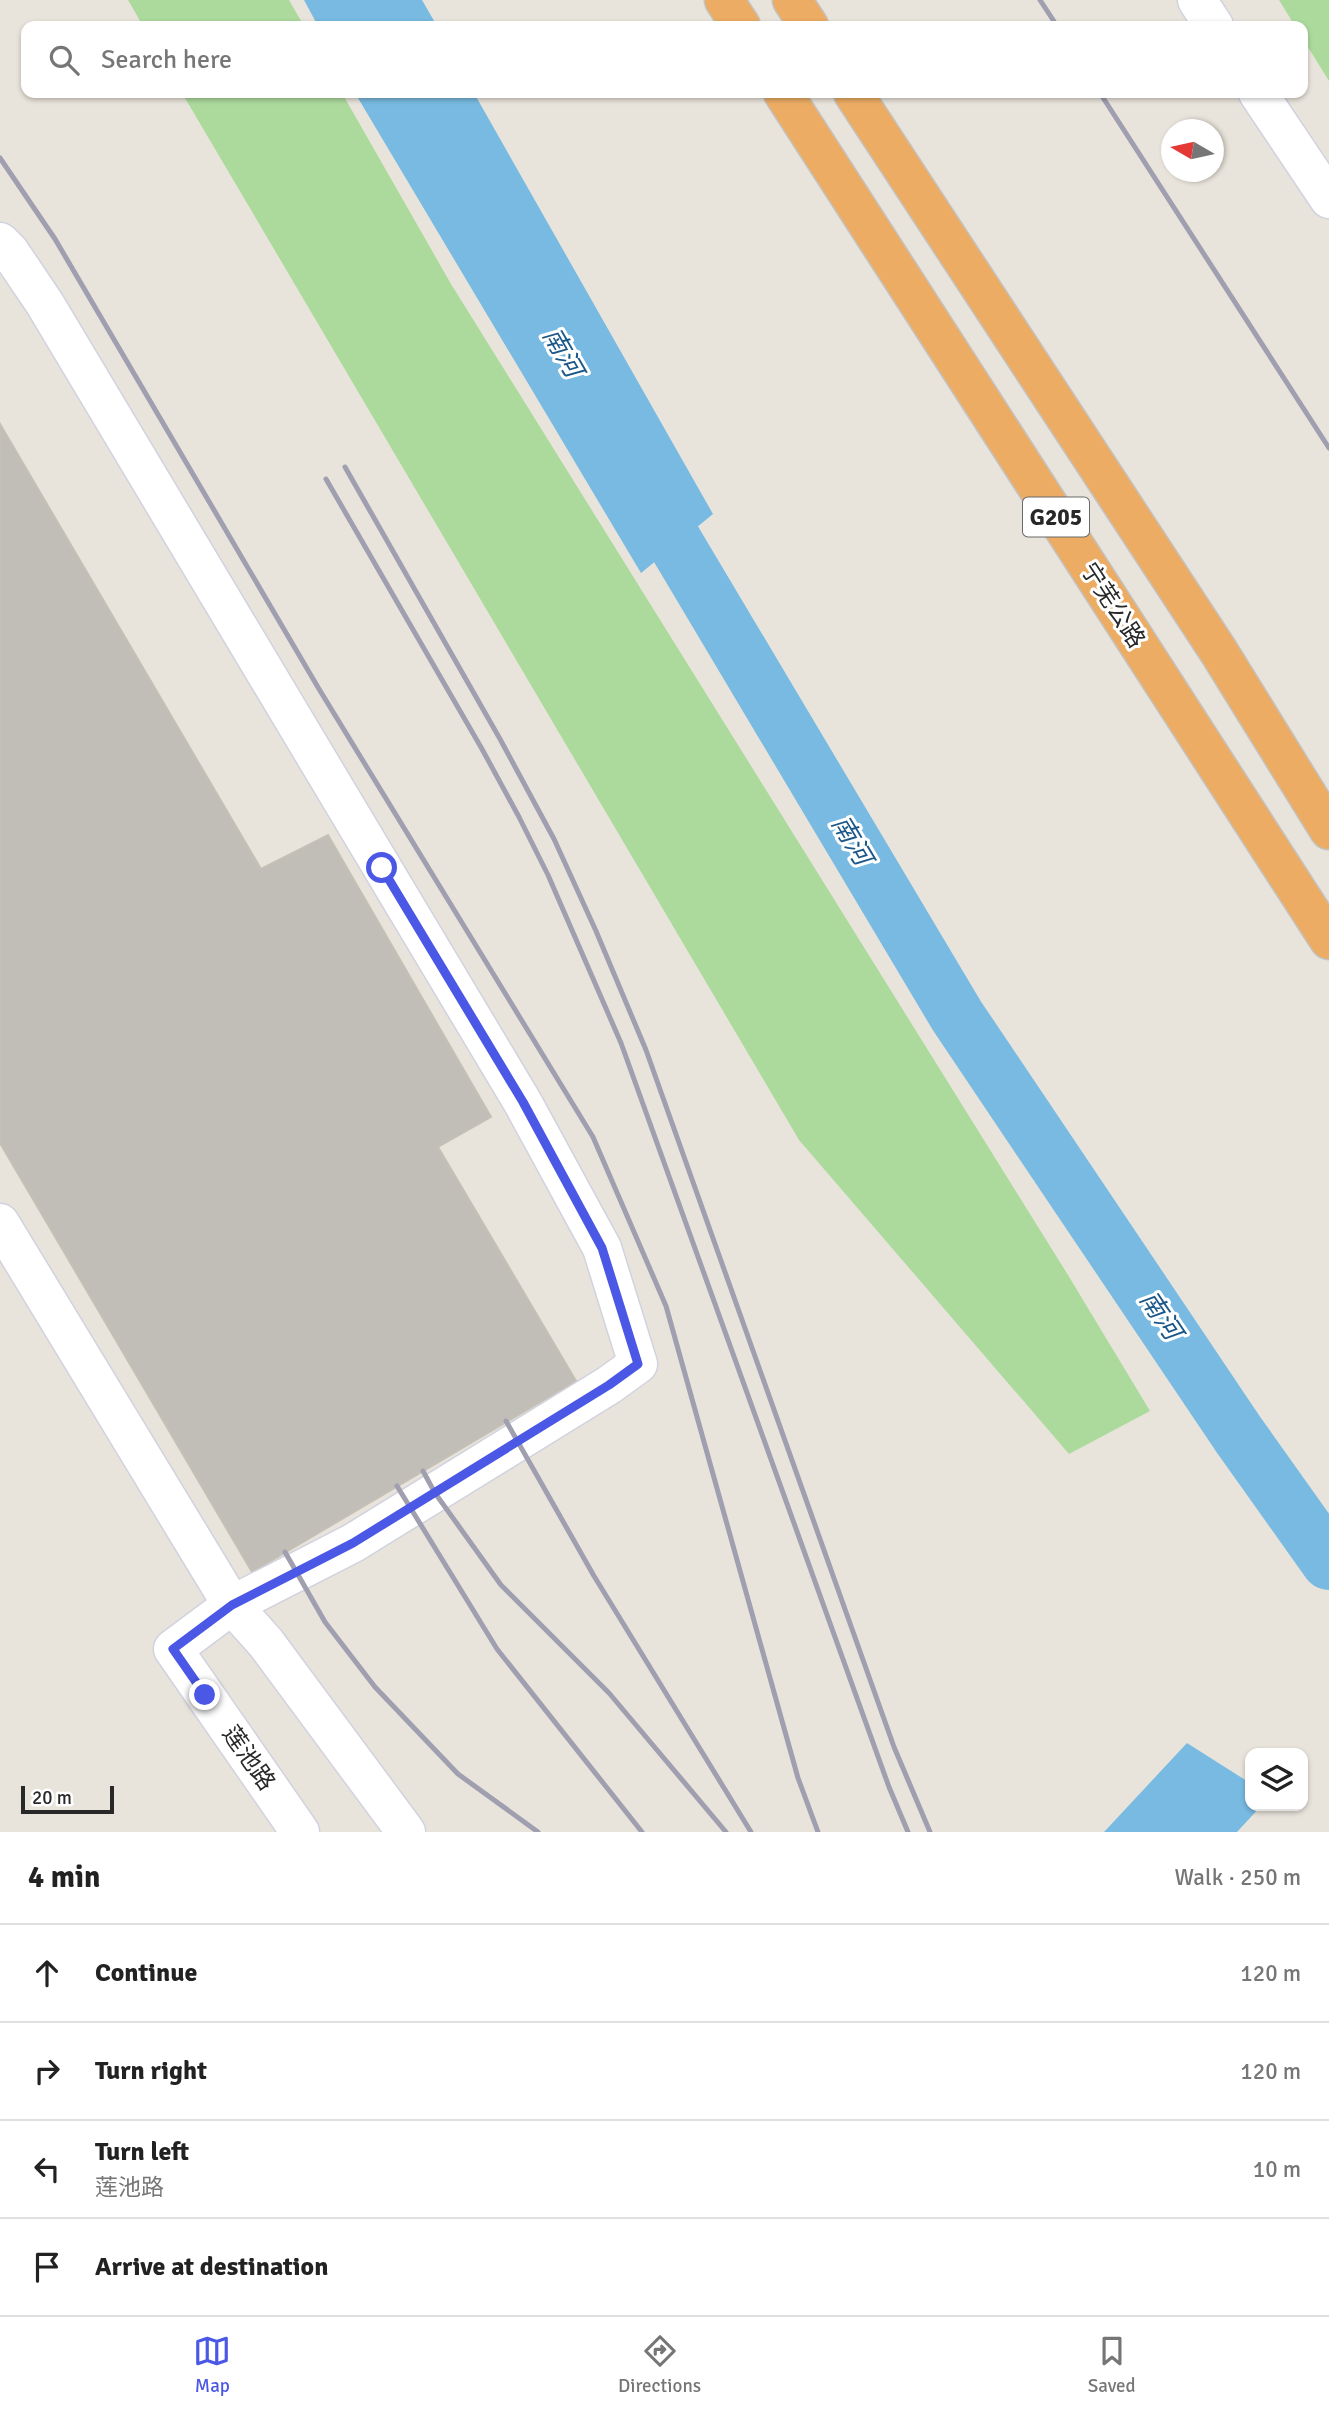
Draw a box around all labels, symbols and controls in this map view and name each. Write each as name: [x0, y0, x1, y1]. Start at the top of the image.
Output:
search box: [21, 21, 1308, 98]
icon: search: [45, 41, 83, 79]
text: Search here: [101, 44, 232, 76]
north arrow: [1161, 119, 1224, 182]
water label: 南河: [535, 322, 591, 387]
road number: G205: [1023, 498, 1089, 537]
street label: 宁芜公路: [1074, 557, 1152, 653]
water label: 南河: [824, 810, 881, 875]
route start: [366, 852, 397, 883]
water label: 南河: [1132, 1285, 1191, 1350]
route end: [189, 1679, 220, 1710]
street label: 莲池路: [216, 1720, 282, 1796]
map controls: [1245, 1748, 1308, 1811]
button: layers: [1245, 1748, 1308, 1811]
scale bar: [21, 1783, 114, 1815]
text: 20 m: [32, 1786, 72, 1810]
text: 4 min: [28, 1859, 100, 1896]
text: Walk · 250 m: [1175, 1863, 1301, 1892]
icon: ahead: [28, 1954, 66, 1992]
text: Continue: [95, 1957, 197, 1989]
text: 120 m: [1240, 1959, 1301, 1988]
icon: right: [28, 2052, 66, 2090]
text: Turn right: [95, 2055, 207, 2087]
text: 120 m: [1240, 2057, 1301, 2086]
text: Turn left: [95, 2136, 189, 2168]
icon: left: [28, 2150, 66, 2188]
text: 10 m: [1253, 2155, 1301, 2184]
text: 莲池路: [95, 2173, 164, 2202]
icon: arrive: [28, 2248, 66, 2286]
text: Arrive at destination: [95, 2251, 328, 2283]
tab: Map: [193, 2332, 231, 2398]
tab: Directions: [618, 2332, 701, 2398]
tab: Saved: [1088, 2332, 1136, 2398]

